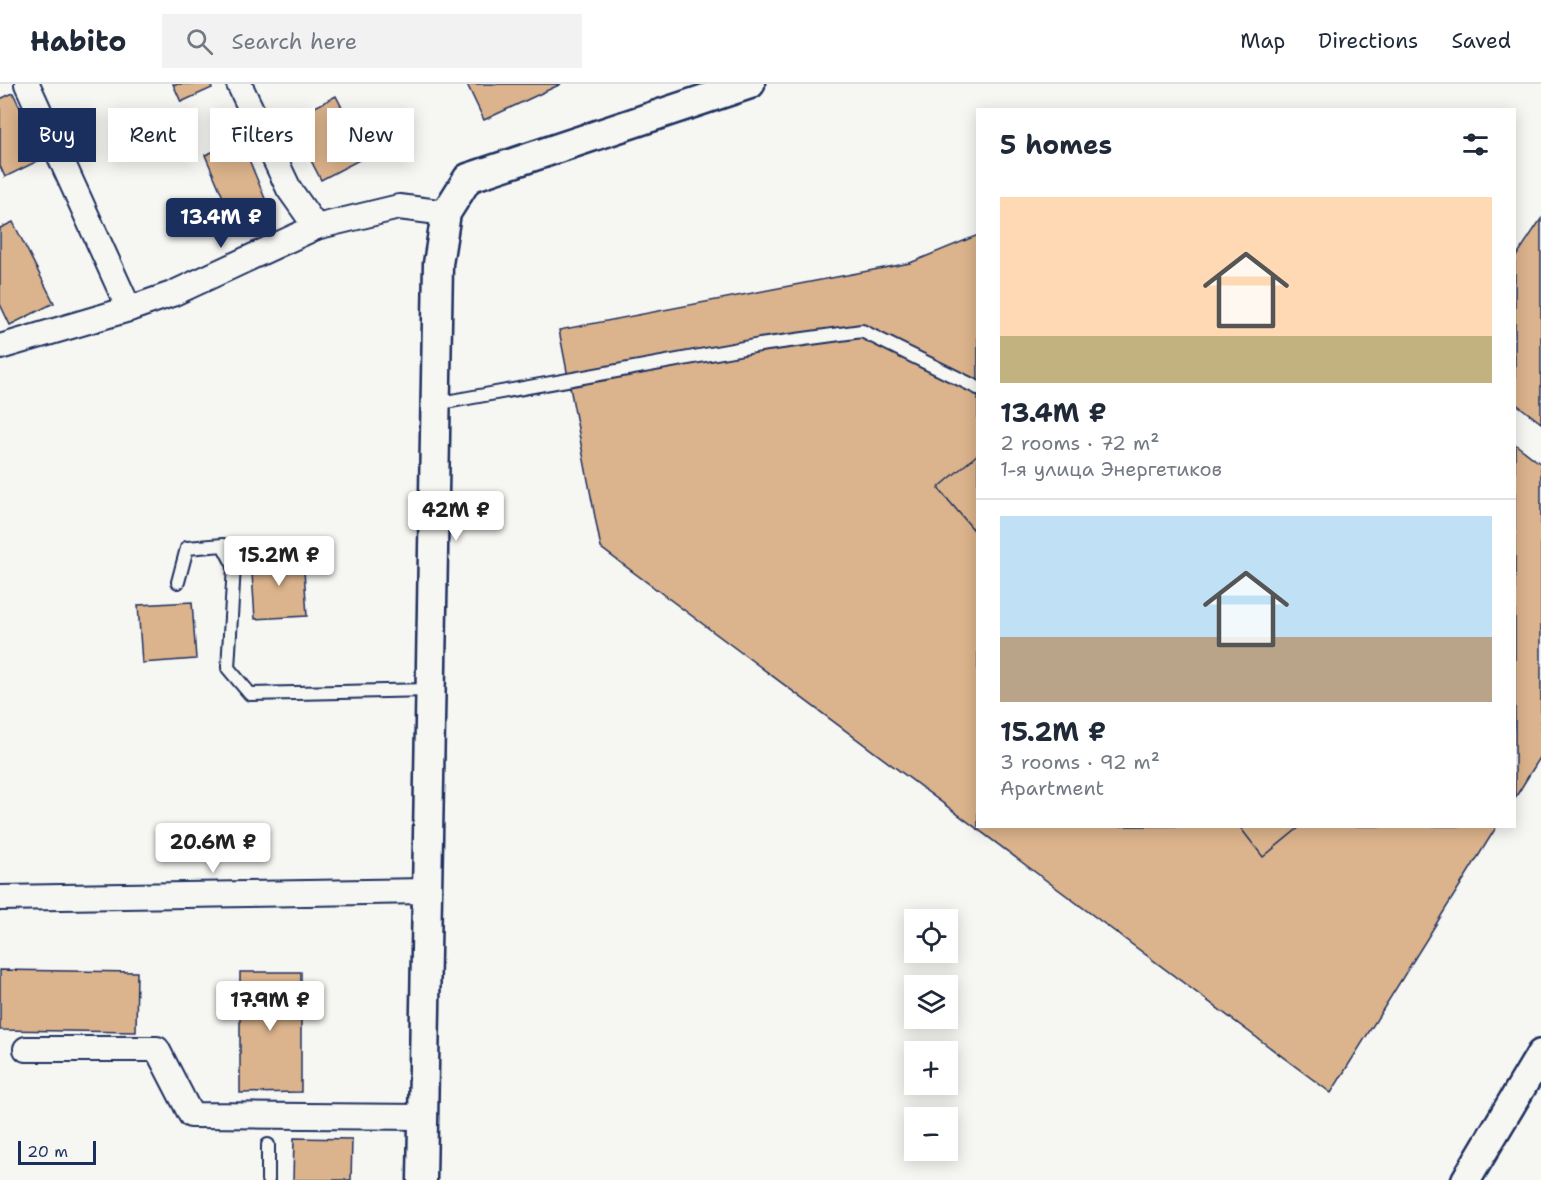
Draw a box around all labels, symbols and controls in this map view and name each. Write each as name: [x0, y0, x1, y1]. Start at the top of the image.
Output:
search box: [162, 14, 582, 68]
text: Habito: [30, 22, 126, 60]
icon: search: [183, 25, 216, 58]
text: Search here: [231, 27, 357, 56]
text: Map: [1240, 27, 1285, 55]
text: Directions: [1318, 27, 1418, 55]
text: Saved: [1451, 27, 1511, 55]
chip: Buy: [18, 108, 96, 162]
chip: Rent: [108, 108, 198, 162]
chip: Filters: [210, 108, 315, 162]
chip: New: [327, 108, 414, 162]
text: 5 homes: [1000, 127, 1112, 162]
icon: filters: [1459, 128, 1492, 161]
pin: 13.4M ₽: [166, 198, 276, 249]
text: 13.4M ₽: [180, 204, 262, 230]
icon: home: [1192, 236, 1300, 344]
text: 13.4M ₽: [1000, 395, 1107, 430]
text: 2 rooms · 72 m²: [1000, 430, 1159, 456]
text: 1-я улица Энергетиков: [1000, 456, 1222, 482]
pin: 42M ₽: [414, 491, 498, 542]
text: 42M ₽: [422, 497, 490, 523]
pin: 15.2M ₽: [224, 536, 334, 587]
text: 15.2M ₽: [238, 542, 320, 568]
icon: home: [1192, 555, 1300, 663]
text: 15.2M ₽: [1000, 714, 1106, 749]
text: 3 rooms · 92 m²: [1000, 749, 1160, 775]
text: Apartment: [1000, 775, 1104, 801]
pin: 20.6M ₽: [158, 823, 268, 874]
text: 20.6M ₽: [169, 829, 257, 855]
map controls: [904, 909, 958, 1161]
button: locate: [904, 909, 958, 963]
button: layers: [904, 975, 958, 1029]
pin: 17.9M ₽: [215, 981, 325, 1032]
text: 17.9M ₽: [230, 987, 310, 1013]
button: +: [904, 1041, 958, 1095]
button: −: [904, 1107, 958, 1161]
scale bar: [18, 1138, 96, 1166]
text: 20 m: [27, 1141, 68, 1162]

